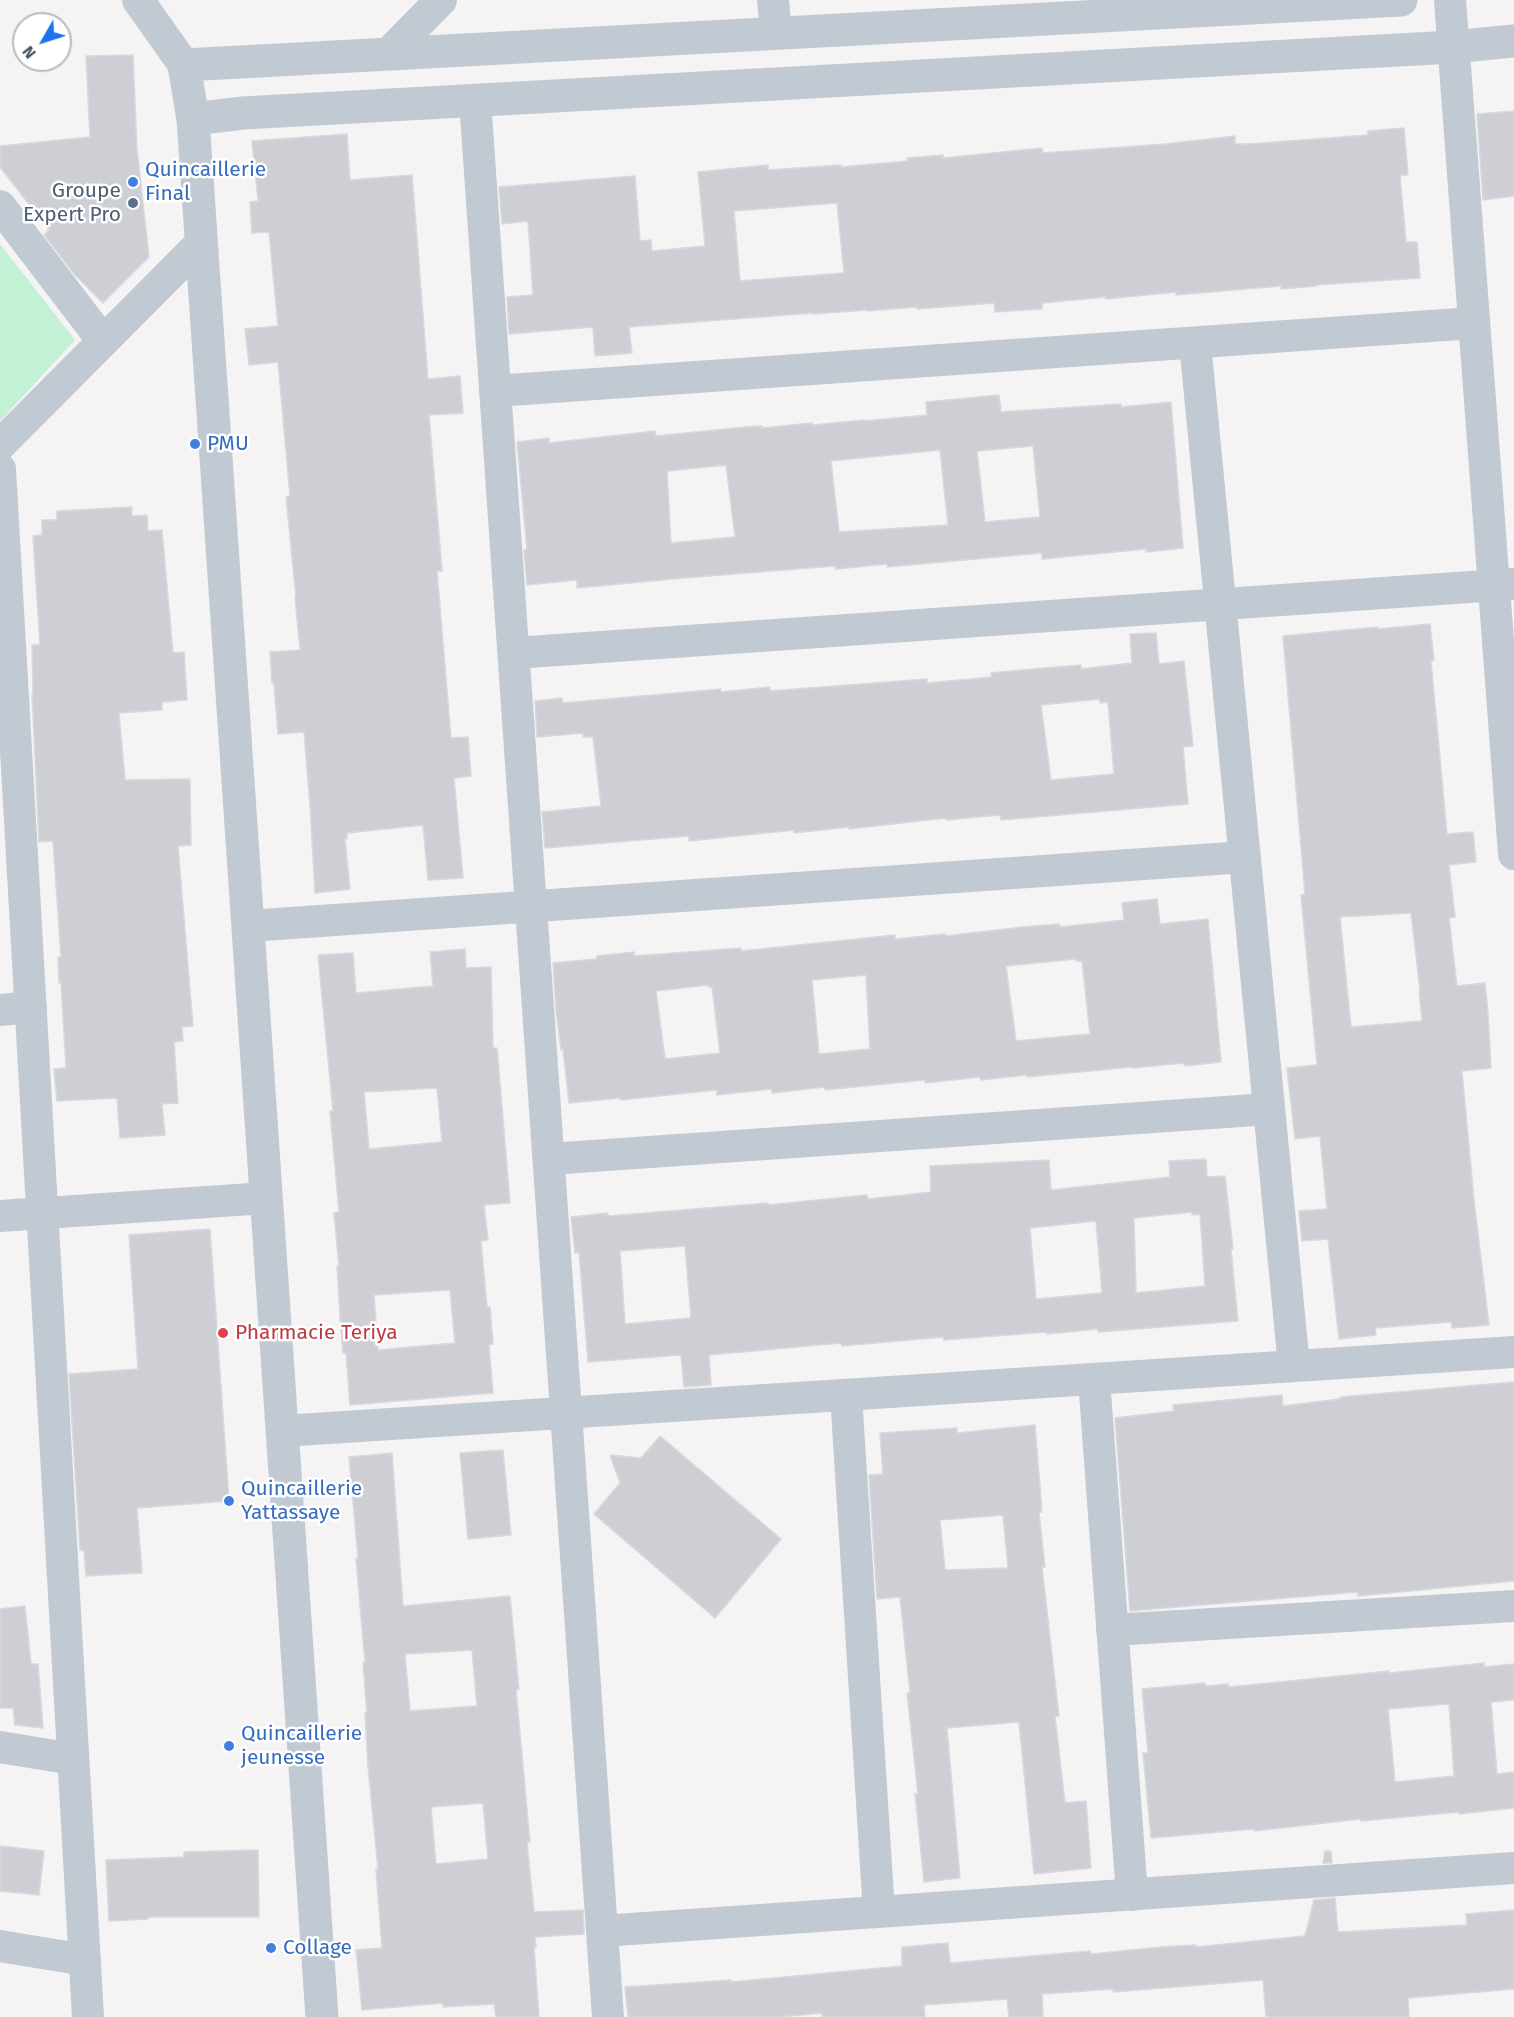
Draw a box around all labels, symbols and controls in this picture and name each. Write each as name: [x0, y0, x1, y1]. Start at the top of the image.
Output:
north arrow: [12, 12, 72, 72]
text: N: [18, 42, 40, 62]
place label: Quincaillerie Final: [145, 157, 266, 207]
marker: Quincaillerie Final: [126, 175, 140, 189]
place label: Groupe Expert Pro: [23, 178, 121, 228]
marker: Groupe Expert Pro: [126, 196, 140, 210]
place label: PMU: [207, 431, 249, 457]
marker: PMU: [188, 437, 202, 451]
place label: Pharmacie Teriya: [235, 1320, 398, 1346]
marker: Pharmacie Teriya: [216, 1326, 230, 1340]
place label: Quincaillerie Yattassaye: [241, 1476, 362, 1526]
marker: Quincaillerie Yattassaye: [222, 1494, 236, 1508]
place label: Quincaillerie jeunesse: [241, 1721, 362, 1771]
marker: Quincaillerie jeunesse: [222, 1739, 236, 1753]
place label: Collage: [283, 1935, 352, 1961]
marker: Collage: [264, 1941, 278, 1955]

